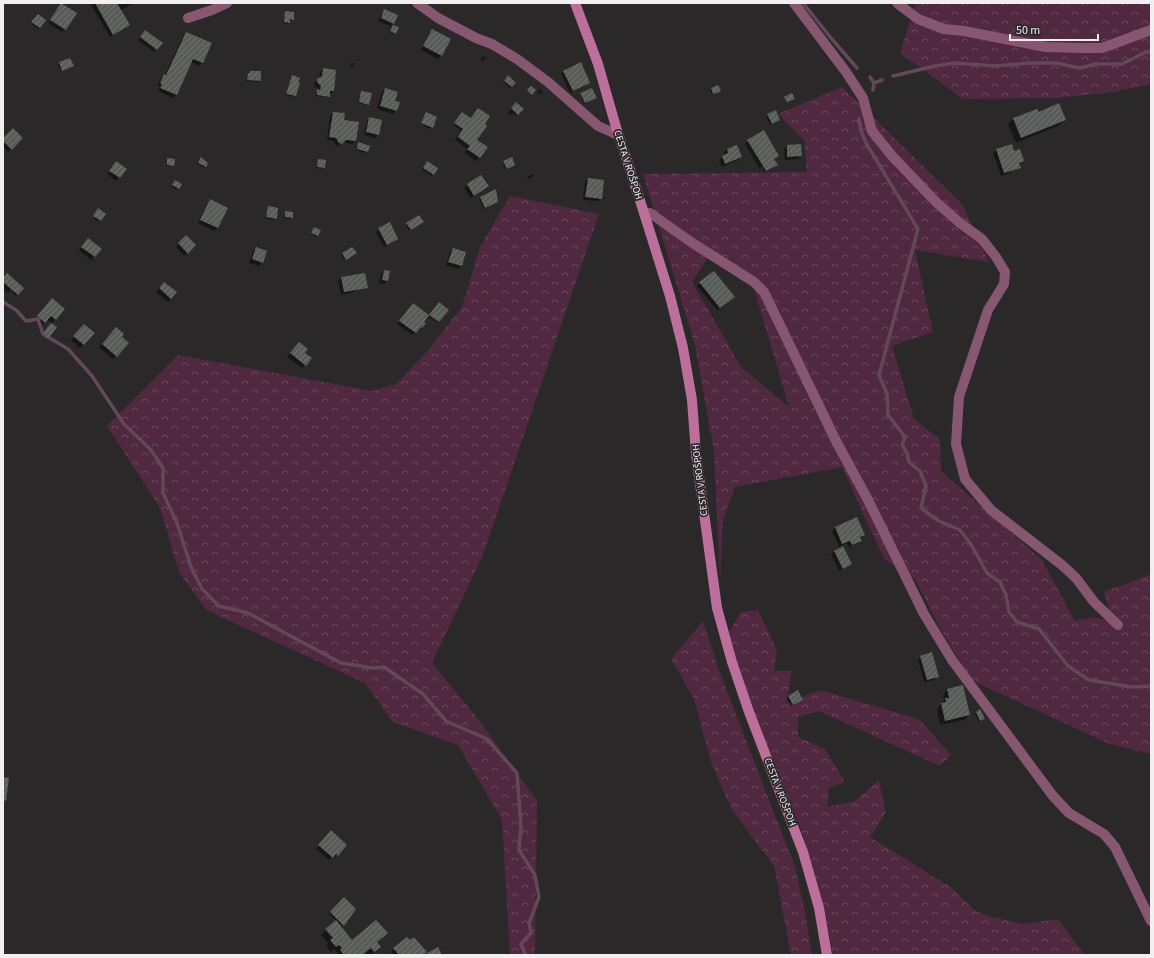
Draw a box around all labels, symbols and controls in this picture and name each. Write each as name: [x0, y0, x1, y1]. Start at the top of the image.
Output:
scale bar: [1010, 16, 1098, 42]
text: 50 m: [1016, 22, 1040, 39]
street label: CESTA V ROŠPOH: [610, 129, 646, 201]
street label: CESTA V ROŠPOH: [689, 443, 711, 517]
street label: CESTA V ROŠPOH: [761, 756, 799, 828]

